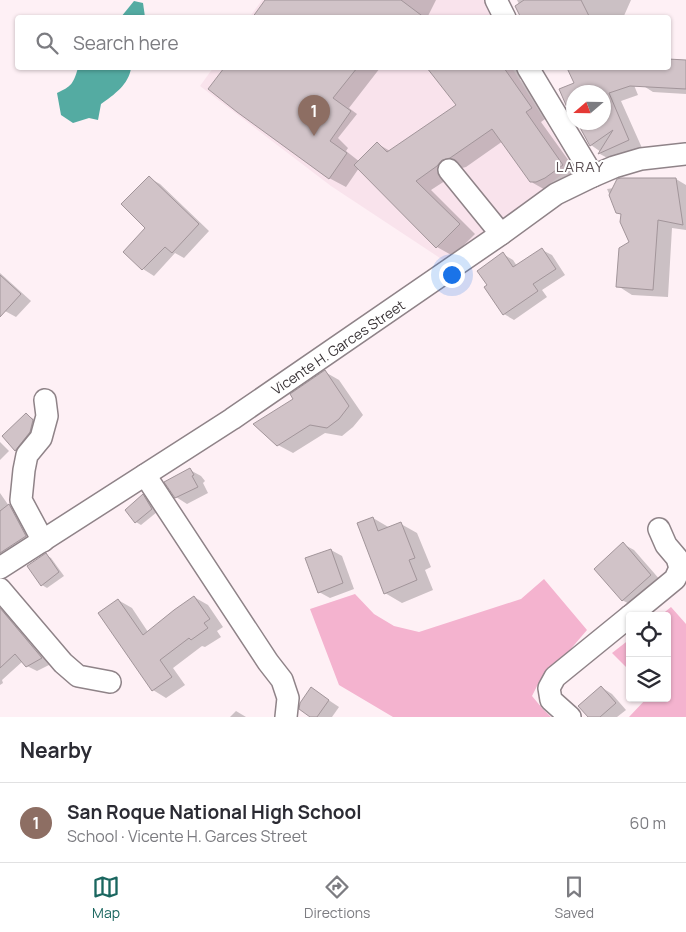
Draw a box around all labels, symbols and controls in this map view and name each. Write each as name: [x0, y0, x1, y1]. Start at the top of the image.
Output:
search box: [15, 15, 671, 70]
icon: search: [33, 29, 61, 57]
text: Search here: [73, 30, 179, 56]
north arrow: [566, 85, 611, 130]
pin: 1: [298, 95, 330, 136]
district label: LARAY: [556, 156, 604, 177]
your location: [439, 262, 465, 288]
street label: Vicente H. Garces Street: [268, 295, 409, 399]
map controls: [626, 612, 671, 702]
button: locate: [626, 612, 671, 657]
button: layers: [626, 657, 671, 702]
text: Nearby: [20, 736, 92, 764]
text: San Roque National High School: [67, 799, 362, 825]
text: 1: [32, 812, 40, 834]
text: 60 m: [630, 812, 666, 834]
text: School · Vicente H. Garces Street: [67, 825, 307, 847]
tab: Map: [92, 873, 120, 922]
tab: Directions: [304, 873, 370, 922]
tab: Saved: [555, 873, 594, 922]

